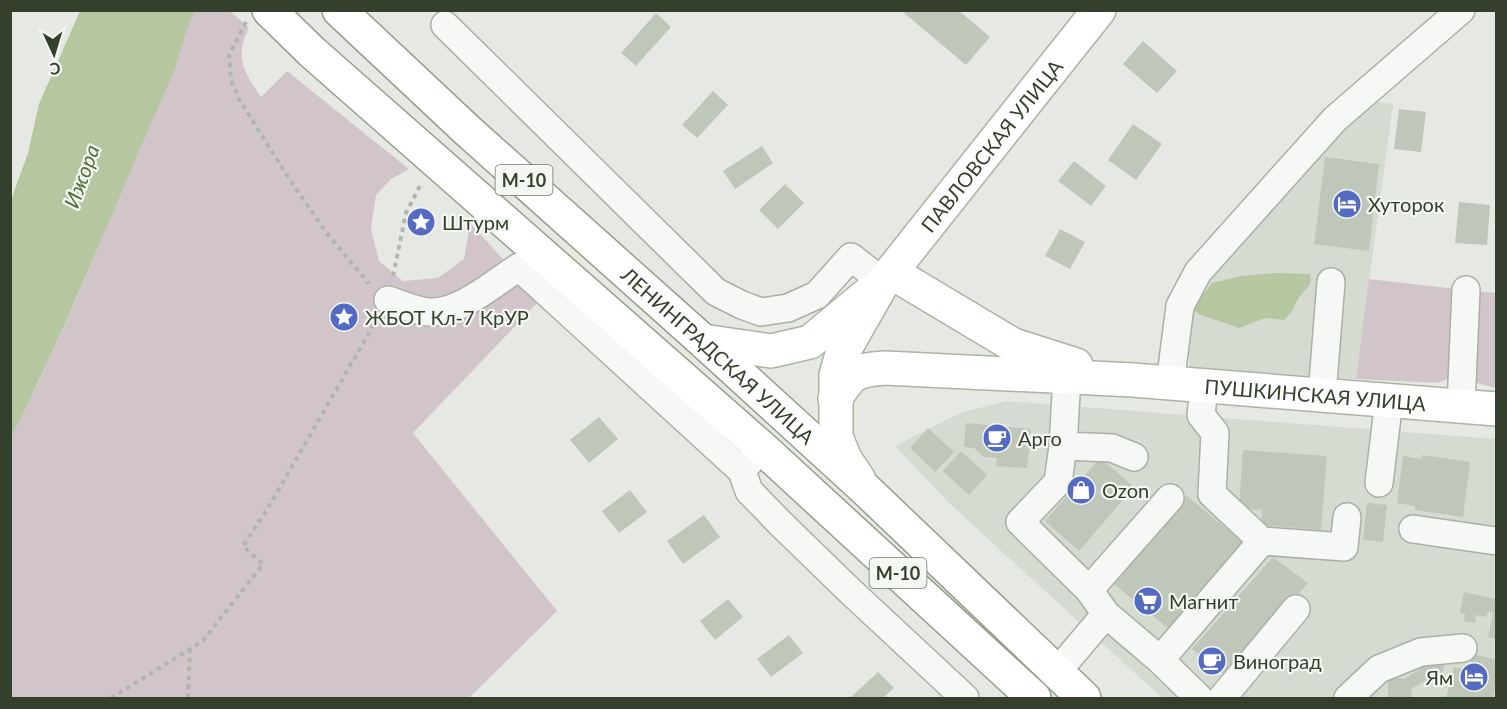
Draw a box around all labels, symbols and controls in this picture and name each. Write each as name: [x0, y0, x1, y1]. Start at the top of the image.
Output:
north arrow: [24, 24, 84, 84]
street label: ПАВЛОВСКАЯ УЛИЦА: [916, 54, 1068, 237]
text: С: [49, 60, 61, 79]
water label: Ижора: [58, 141, 104, 211]
road number: М-10: [496, 165, 552, 195]
hotel icon: Хуторок: [1331, 188, 1363, 220]
place label: Хуторок: [1368, 192, 1445, 216]
place icon: Штурм: [405, 206, 437, 238]
place label: Штурм: [442, 210, 509, 234]
street label: ЛЕНИНГРАДСКАЯ УЛИЦА: [616, 261, 820, 449]
place icon: ЖБОТ Кл-7 КрУР: [328, 301, 360, 333]
place label: ЖБОТ Кл-7 КрУР: [365, 305, 529, 329]
street label: ПУШКИНСКАЯ УЛИЦА: [1204, 374, 1427, 415]
cafe icon: Арго: [981, 422, 1013, 454]
place label: Арго: [1018, 426, 1062, 450]
shop icon: Ozon: [1065, 474, 1097, 506]
place label: Ozon: [1102, 478, 1149, 502]
road number: М-10: [870, 558, 926, 588]
supermarket icon: Магнит: [1132, 585, 1164, 617]
place label: Магнит: [1169, 589, 1238, 613]
cafe icon: Виноград: [1196, 645, 1228, 677]
place label: Виноград: [1233, 649, 1322, 673]
hotel icon: Ям: [1458, 661, 1490, 693]
place label: Ям: [1425, 665, 1453, 689]

